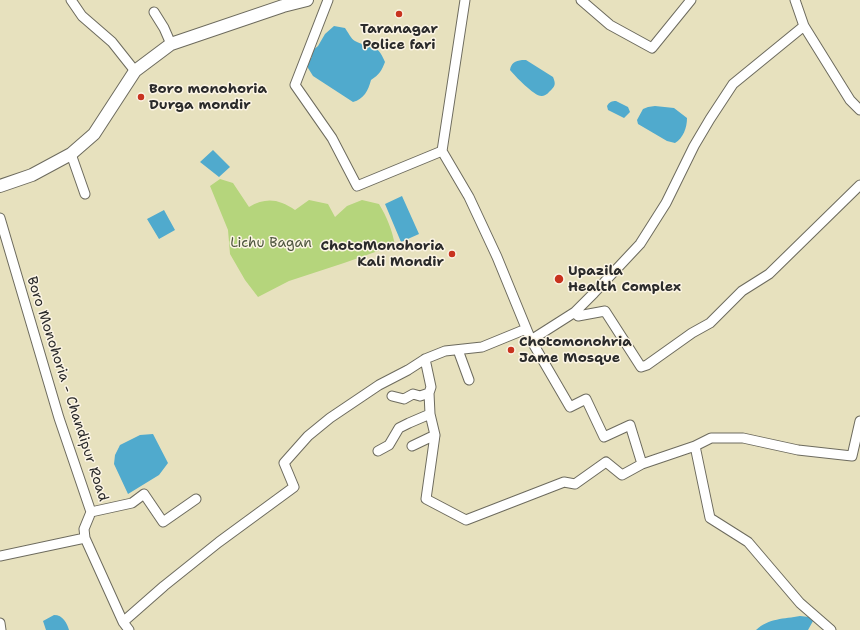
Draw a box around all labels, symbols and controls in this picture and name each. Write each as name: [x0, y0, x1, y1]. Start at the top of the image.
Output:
marker: Taranagar Police fari: [394, 9, 404, 19]
place label: Taranagar Police fari: [360, 21, 438, 54]
place label: Boro monohoria Durga mondir: [149, 81, 267, 114]
marker: Boro monohoria Durga mondir: [136, 92, 146, 102]
park label: Lichu Bagan: [230, 235, 312, 251]
place label: ChotoMonohoria Kali Mondir: [320, 238, 444, 270]
marker: ChotoMonohoria Kali Mondir: [447, 249, 457, 259]
place label: Upazila Health Complex: [568, 263, 681, 296]
marker: Upazila Health Complex: [553, 273, 565, 285]
street label: Boro Monohoria - Chandipur Road: [23, 274, 111, 504]
place label: Chotomonohria Jame Mosque: [519, 334, 632, 366]
marker: Chotomonohria Jame Mosque: [506, 345, 516, 355]

